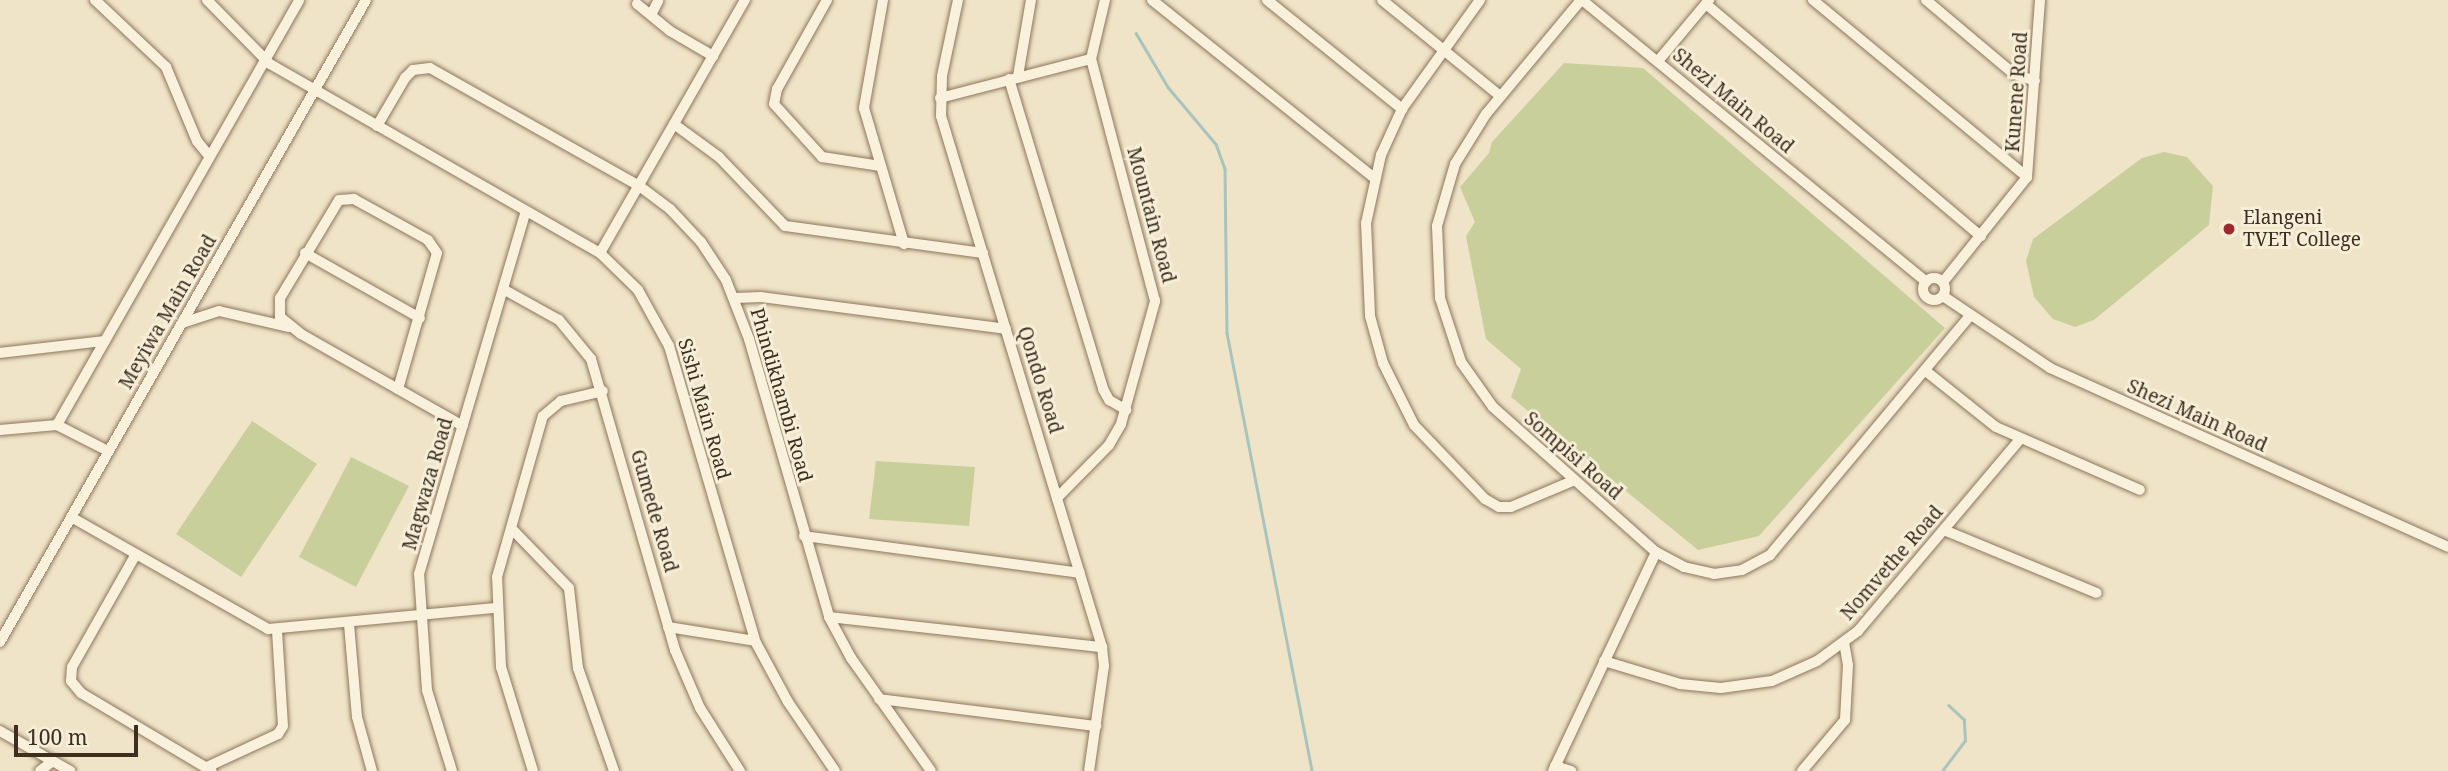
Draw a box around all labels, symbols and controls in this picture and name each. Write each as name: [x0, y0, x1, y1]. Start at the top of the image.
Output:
street label: Kunene Road: [2001, 31, 2033, 153]
street label: Shezi Main Road: [1668, 44, 1798, 158]
street label: Mountain Road: [1122, 145, 1180, 285]
place label: Elangeni TVET College: [2243, 207, 2361, 251]
marker: Elangeni TVET College: [2221, 221, 2237, 237]
street label: Meyiwa Main Road: [115, 231, 221, 393]
street label: Phindikhambi Road: [745, 305, 817, 485]
street label: Qondo Road: [1013, 324, 1067, 436]
street label: Sishi Main Road: [673, 336, 735, 482]
street label: Shezi Main Road: [2123, 375, 2271, 457]
street label: Sompisi Road: [1519, 407, 1627, 505]
street label: Magwaza Road: [398, 415, 458, 553]
street label: Gumede Road: [626, 447, 682, 575]
street label: Nomvethe Road: [1836, 501, 1948, 625]
scale bar: [18, 712, 142, 756]
text: 100 m: [27, 723, 88, 751]

